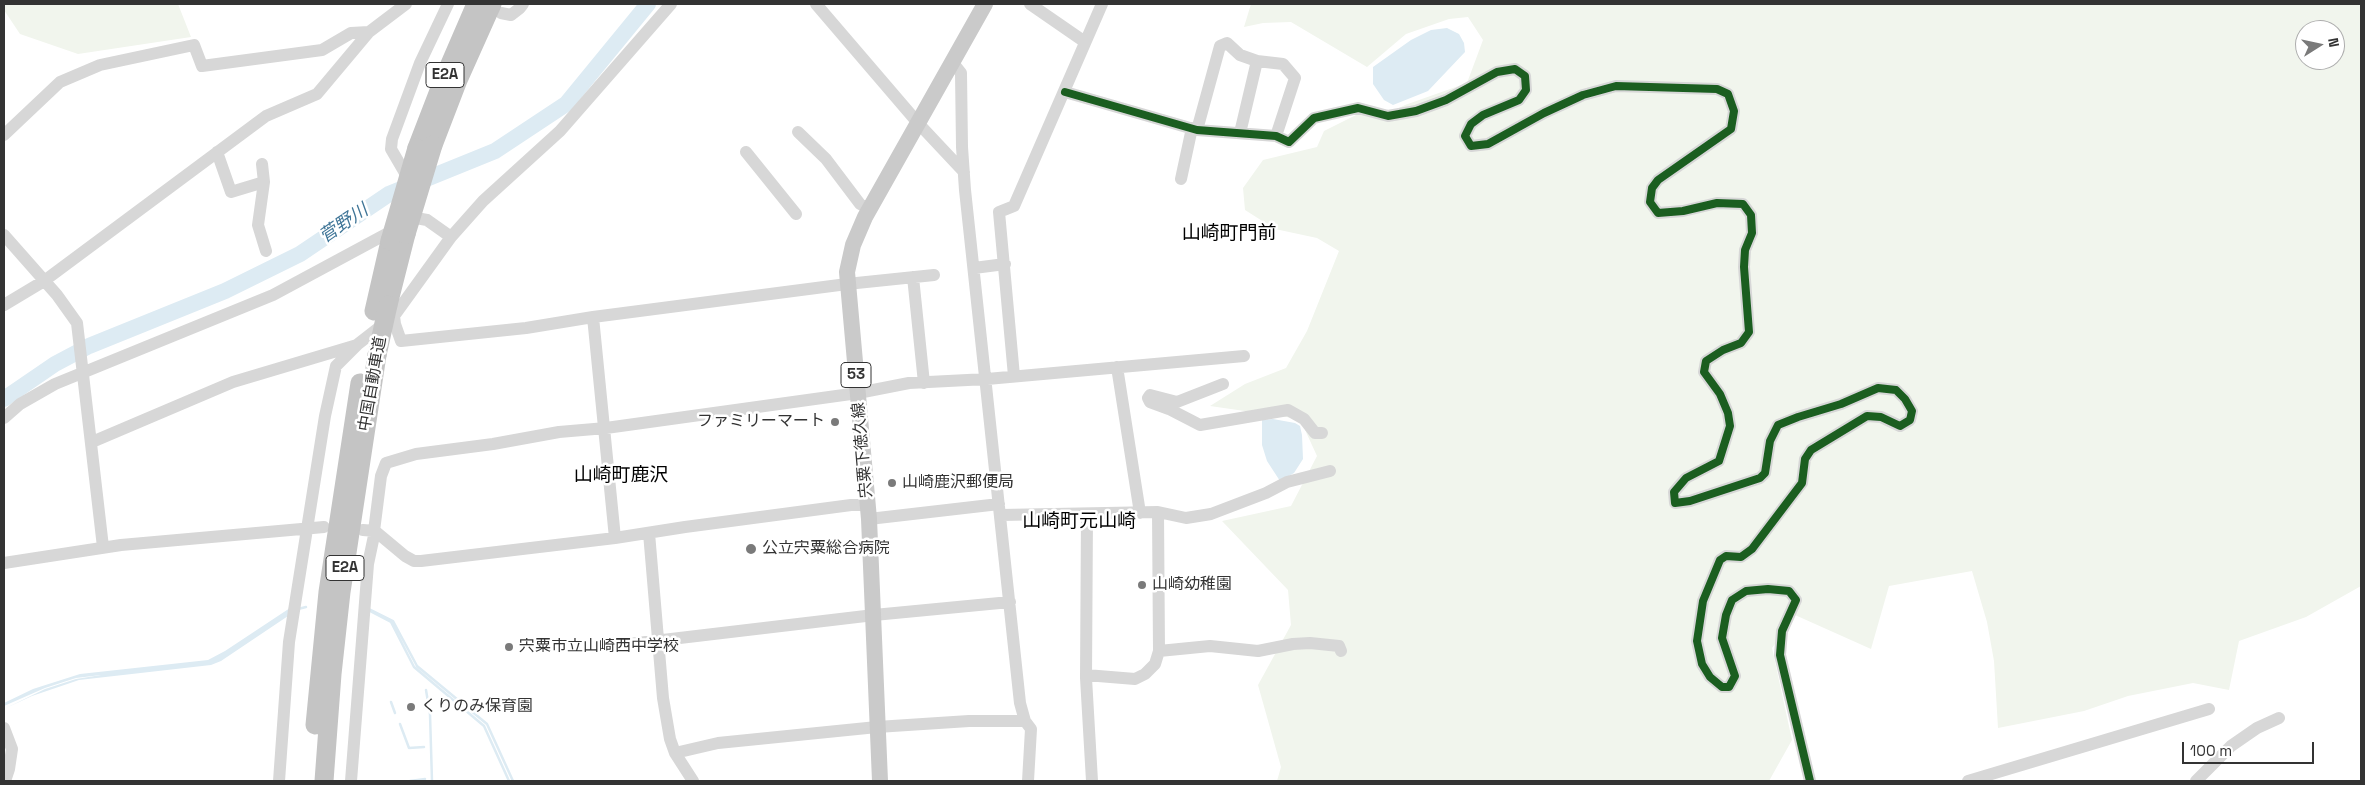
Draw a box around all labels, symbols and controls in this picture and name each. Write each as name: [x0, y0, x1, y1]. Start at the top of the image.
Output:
north arrow: [2295, 20, 2345, 70]
text: N: [2324, 36, 2343, 49]
road number: E2A: [426, 62, 464, 88]
water label: 菅野川: [316, 200, 372, 248]
district label: 山崎町門前: [1182, 223, 1276, 245]
street label: 中国自動車道: [355, 335, 391, 433]
road number: 53: [841, 362, 871, 388]
street label: 宍粟下徳久線: [849, 401, 877, 499]
place label: ファミリーマート: [697, 412, 825, 432]
marker: ファミリーマート: [829, 416, 841, 428]
district label: 山崎町鹿沢: [574, 465, 668, 487]
place label: 山崎鹿沢郵便局: [902, 473, 1014, 493]
marker: 山崎鹿沢郵便局: [886, 477, 898, 489]
district label: 山崎町元山崎: [1022, 511, 1136, 533]
place label: 公立宍粟総合病院: [762, 539, 890, 559]
marker: 公立宍粟総合病院: [744, 542, 758, 556]
road number: E2A: [326, 556, 364, 580]
place label: 山崎幼稚園: [1152, 575, 1232, 595]
marker: 山崎幼稚園: [1136, 579, 1148, 591]
place label: 宍粟市立山崎西中学校: [519, 637, 679, 657]
marker: 宍粟市立山崎西中学校: [503, 641, 515, 653]
place label: くりのみ保育園: [421, 697, 533, 717]
marker: くりのみ保育園: [405, 701, 417, 713]
scale bar: [2185, 732, 2318, 764]
text: 100 m: [2190, 741, 2232, 760]

